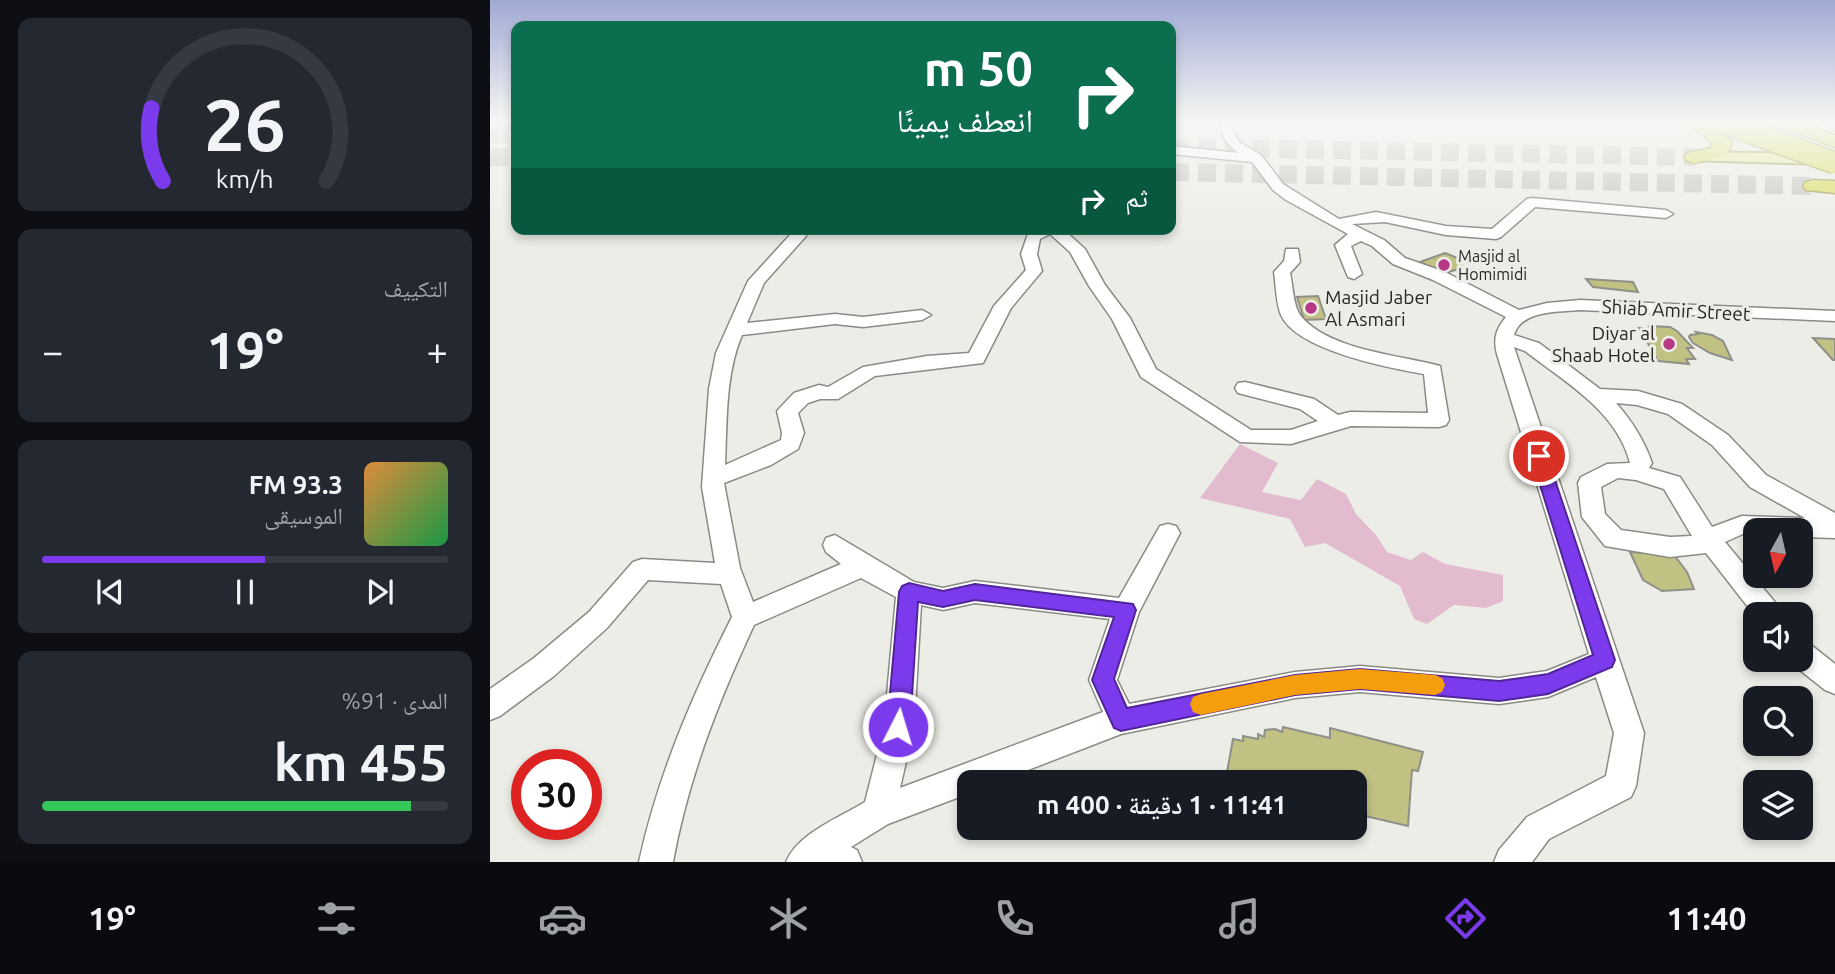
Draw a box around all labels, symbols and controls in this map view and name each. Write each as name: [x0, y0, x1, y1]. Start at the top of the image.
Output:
text: 50 m: [924, 40, 1033, 95]
icon: right: [1057, 49, 1148, 140]
text: 26: [204, 83, 286, 165]
text: انعطف يمينًا: [897, 102, 1033, 138]
text: km/h: [216, 164, 274, 192]
icon: right: [1073, 182, 1111, 220]
text: ثم: [1125, 183, 1148, 212]
place label: Masjid al Homimidi: [1458, 247, 1527, 283]
marker: Masjid al Homimidi: [1436, 257, 1452, 273]
text: التكييف: [383, 276, 448, 301]
place label: Masjid Jaber Al Asmari: [1325, 286, 1432, 330]
street label: Shiab Amir Street: [1601, 295, 1751, 325]
marker: Masjid Jaber Al Asmari: [1303, 300, 1319, 316]
text: 19°: [206, 321, 284, 379]
place label: Diyar al Shaab Hotel: [1552, 322, 1655, 366]
text: −: [42, 330, 63, 372]
text: +: [427, 330, 448, 372]
marker: Diyar al Shaab Hotel: [1661, 336, 1677, 352]
pin: [1509, 426, 1569, 486]
icon: arrive: [1520, 437, 1558, 475]
text: 93.3 FM: [249, 470, 343, 499]
text: الموسيقى: [264, 503, 343, 528]
north arrow: [1743, 518, 1813, 588]
map controls: [1743, 518, 1813, 840]
icon: previous: [91, 573, 129, 611]
icon: pause: [226, 573, 264, 611]
icon: next: [361, 573, 399, 611]
button: sound: [1743, 602, 1813, 672]
button: search: [1743, 686, 1813, 756]
text: المدى · 91%: [342, 688, 448, 713]
position arrow: [861, 690, 935, 764]
text: 455 km: [274, 733, 448, 791]
speed limit sign: 30: [511, 749, 602, 840]
button: layers: [1743, 770, 1813, 840]
text: 11:41 · 1 دقيقة · 400 m: [1037, 790, 1287, 819]
icon: filters: [312, 894, 361, 943]
icon: car: [538, 894, 587, 943]
icon: climate: [764, 894, 813, 943]
icon: phone: [990, 894, 1039, 943]
icon: music: [1215, 894, 1264, 943]
icon: directions: [1441, 894, 1490, 943]
text: 19°: [88, 900, 136, 936]
text: 11:40: [1667, 900, 1747, 936]

